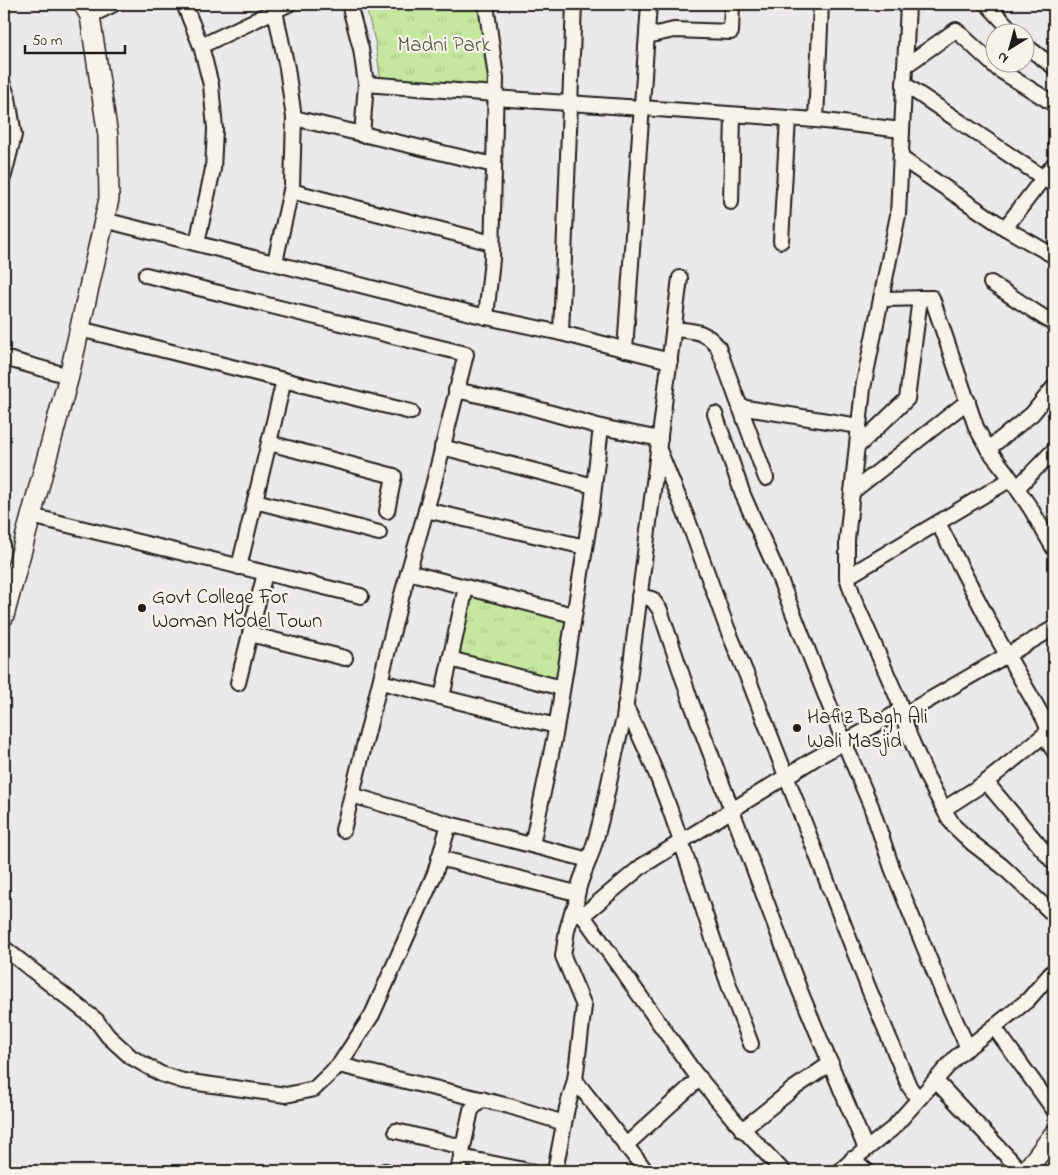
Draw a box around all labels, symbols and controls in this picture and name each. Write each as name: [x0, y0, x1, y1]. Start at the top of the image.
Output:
scale bar: [25, 22, 125, 54]
north arrow: [986, 22, 1036, 72]
text: 50 m: [32, 30, 63, 52]
park label: Madni Park: [397, 31, 491, 61]
text: N: [993, 46, 1013, 68]
place label: Govt College For Woman Model Town: [152, 583, 322, 637]
marker: Govt College For Woman Model Town: [136, 602, 148, 614]
place label: Hafiz Bagh Ali Wali Masjid: [807, 703, 928, 757]
marker: Hafiz Bagh Ali Wali Masjid: [791, 722, 803, 734]

